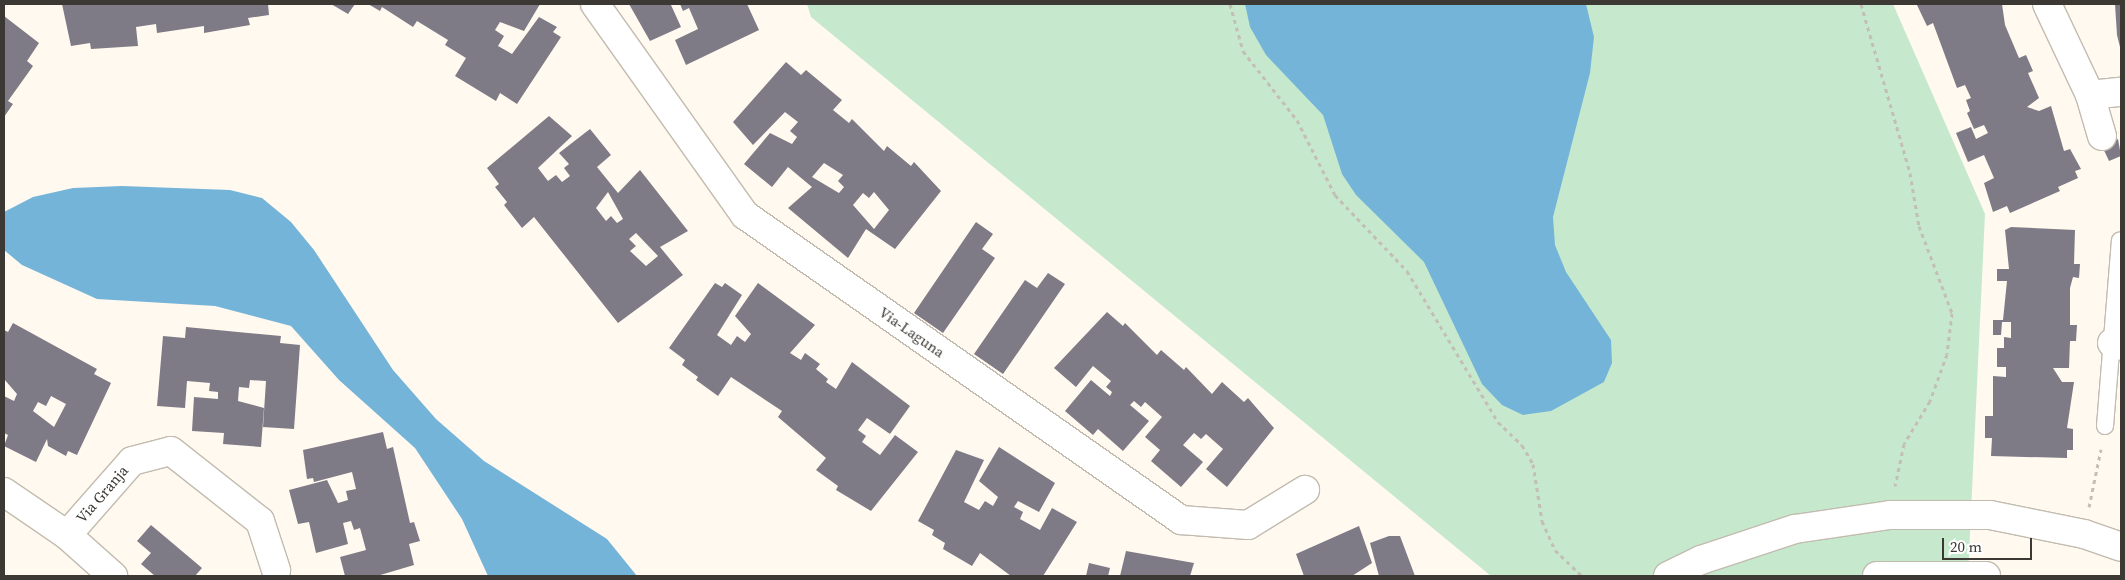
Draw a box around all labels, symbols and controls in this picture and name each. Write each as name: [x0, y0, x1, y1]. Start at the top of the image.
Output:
street label: Via-Laguna: [876, 303, 948, 361]
street label: Via Granja: [72, 462, 132, 526]
scale bar: [1945, 528, 2035, 560]
text: 20 m: [1950, 536, 1982, 557]

